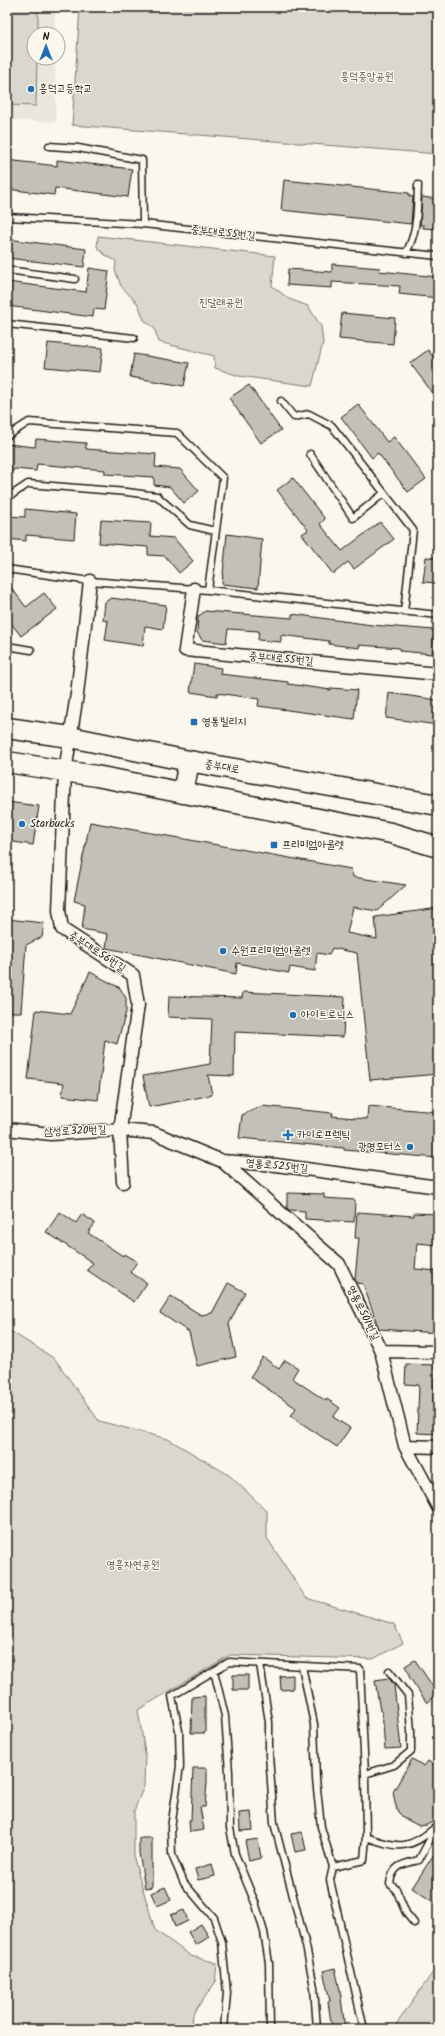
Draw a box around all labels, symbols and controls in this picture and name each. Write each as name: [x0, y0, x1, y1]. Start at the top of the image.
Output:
north arrow: [26, 26, 66, 66]
text: N: [43, 28, 50, 46]
park label: 흥덕중앙공원: [340, 68, 394, 86]
place label: 흥덕고등학교: [39, 80, 92, 98]
marker: 흥덕고등학교: [26, 84, 36, 94]
street label: 중부대로55번길: [190, 221, 256, 245]
park label: 진달래공원: [199, 294, 243, 312]
street label: 중부대로55번길: [248, 647, 314, 671]
place label: 영통빌리지: [202, 713, 246, 731]
marker: 영통빌리지: [189, 717, 199, 727]
street label: 중부대로: [203, 755, 241, 779]
place label: Starbucks: [30, 815, 75, 833]
marker: Starbucks: [17, 819, 27, 829]
place label: 프리미엄아울렛: [282, 836, 344, 854]
marker: 프리미엄아울렛: [269, 840, 279, 850]
street label: 중부대로56번길: [65, 927, 129, 977]
place label: 수원프리미엄아울렛: [231, 942, 311, 960]
marker: 수원프리미엄아울렛: [218, 946, 228, 956]
place label: 아이트로닉스: [301, 1006, 354, 1024]
marker: 아이트로닉스: [288, 1010, 298, 1020]
street label: 삼성로320번길: [43, 1121, 107, 1141]
place label: 카이로프렉틱: [297, 1126, 350, 1144]
marker: 카이로프렉틱: [282, 1129, 294, 1141]
place label: 광명모터스: [358, 1138, 402, 1156]
marker: 광명모터스: [405, 1142, 415, 1152]
street label: 영통로525번길: [245, 1154, 309, 1178]
street label: 영통로501번길: [342, 1282, 384, 1344]
park label: 영흥자연공원: [106, 1556, 160, 1574]

